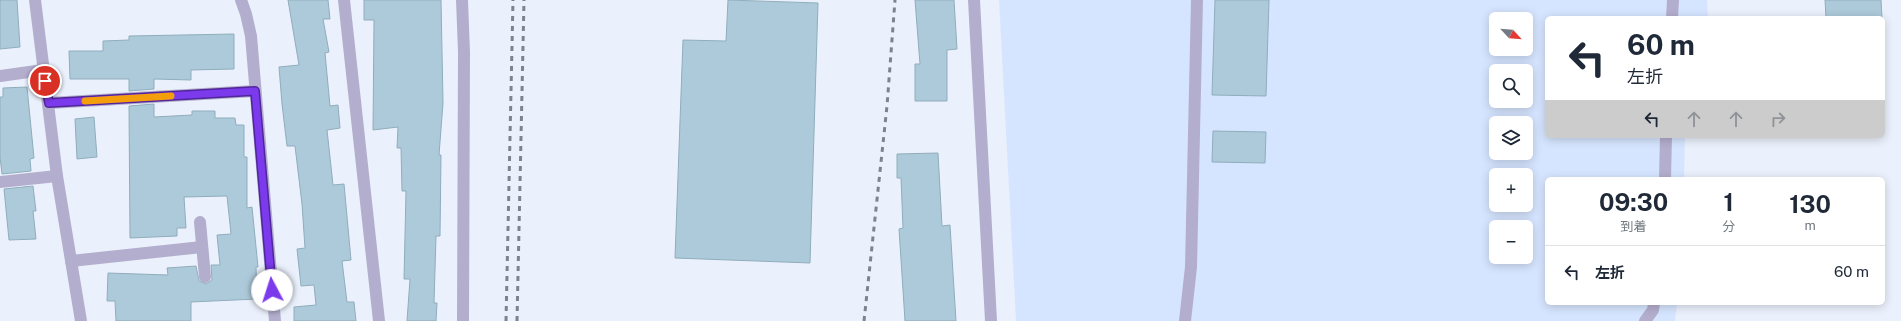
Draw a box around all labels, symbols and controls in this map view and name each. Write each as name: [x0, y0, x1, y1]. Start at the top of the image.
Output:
north arrow: [1489, 12, 1533, 56]
map controls: [1489, 12, 1533, 264]
text: 60 m: [1627, 28, 1695, 61]
icon: left: [1561, 32, 1613, 84]
pin: [28, 64, 62, 98]
button: search: [1489, 64, 1533, 108]
text: 左折: [1627, 66, 1663, 87]
icon: arrive: [34, 70, 56, 92]
icon: left: [1641, 108, 1663, 130]
icon: ahead: [1683, 108, 1705, 130]
icon: ahead: [1725, 108, 1747, 130]
icon: right: [1767, 108, 1789, 130]
button: layers: [1489, 116, 1533, 160]
button: +: [1489, 168, 1533, 212]
text: 09:30: [1599, 188, 1668, 216]
text: 1: [1724, 188, 1734, 216]
text: 130: [1789, 190, 1831, 218]
text: m: [1804, 218, 1816, 233]
text: 到着: [1621, 219, 1647, 234]
text: 分: [1722, 219, 1735, 234]
button: −: [1489, 220, 1533, 264]
icon: left: [1561, 261, 1583, 283]
text: 60 m: [1834, 263, 1869, 280]
text: 左折: [1595, 264, 1625, 281]
position arrow: [251, 269, 293, 311]

